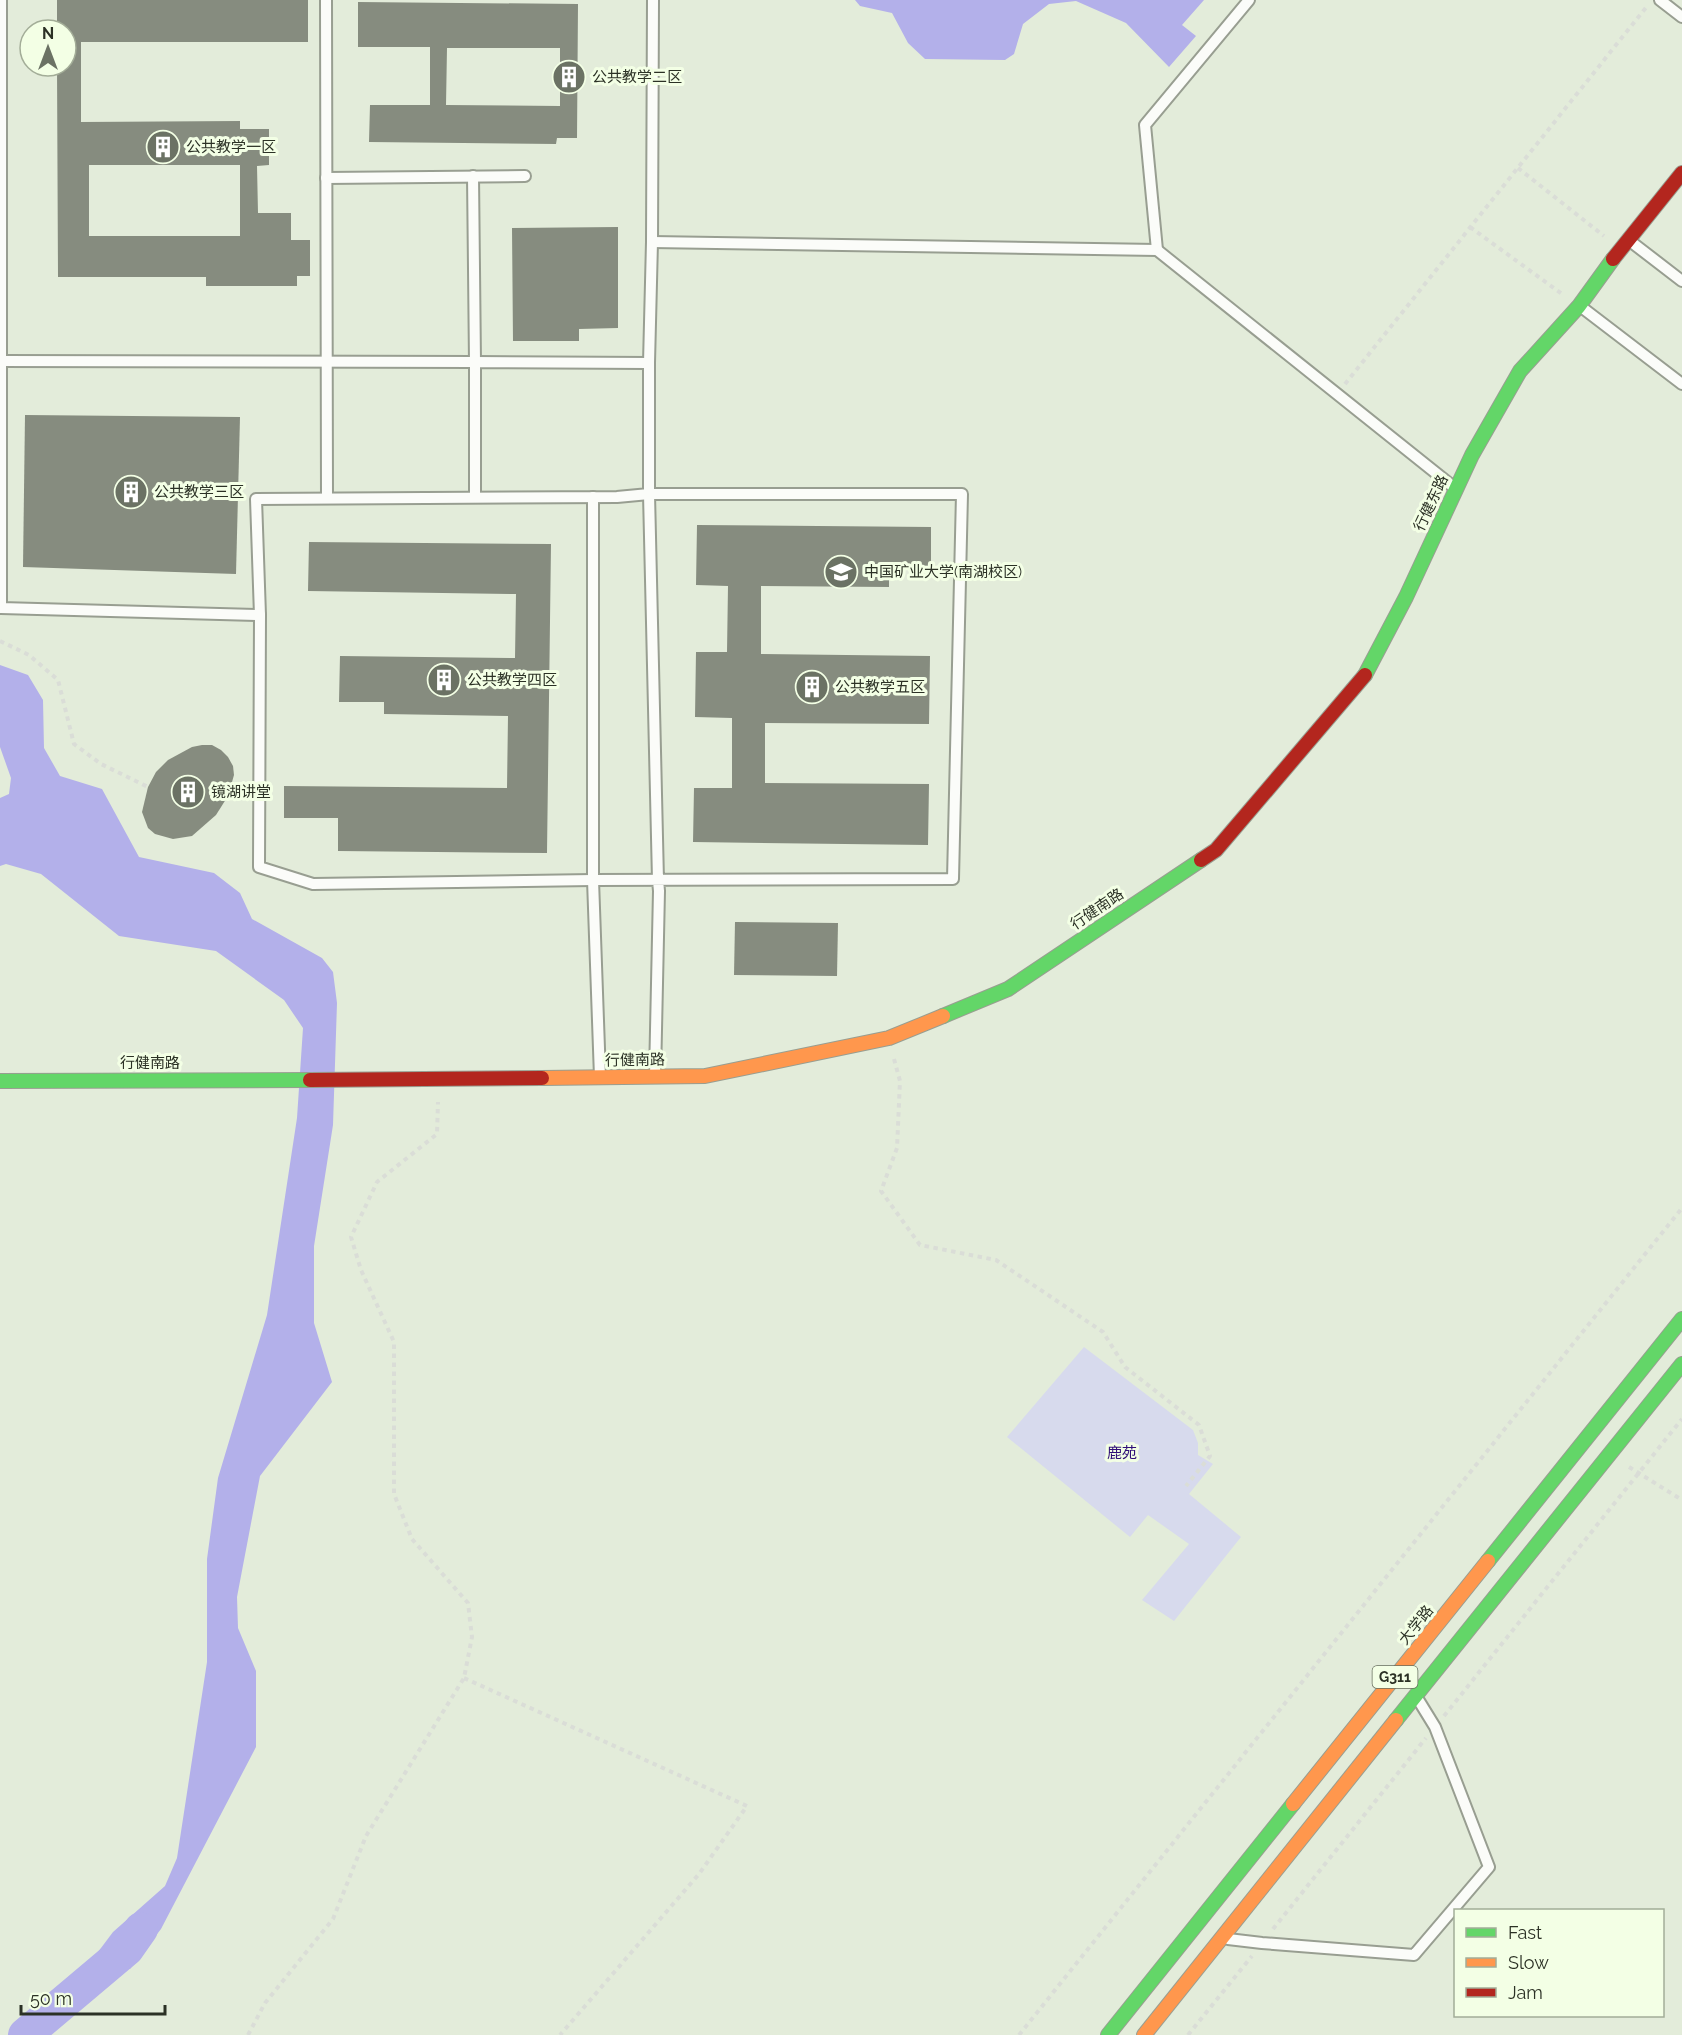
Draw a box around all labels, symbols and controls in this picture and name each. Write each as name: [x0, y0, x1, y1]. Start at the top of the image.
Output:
north arrow: [18, 18, 78, 78]
text: N: [42, 24, 54, 43]
building icon: 公共教学二区: [551, 59, 587, 95]
place label: 公共教学二区: [592, 68, 682, 86]
building icon: 公共教学一区: [145, 129, 181, 165]
place label: 公共教学一区: [186, 138, 276, 156]
street label: 行健东路: [1410, 472, 1452, 534]
building icon: 公共教学三区: [113, 474, 149, 510]
place label: 公共教学三区: [154, 483, 244, 501]
school or university icon: 中国矿业大学(南湖校区): [823, 554, 859, 590]
place label: 中国矿业大学(南湖校区): [864, 563, 1022, 581]
building icon: 公共教学四区: [426, 662, 462, 698]
building icon: 公共教学五区: [794, 669, 830, 705]
place label: 公共教学四区: [467, 671, 557, 689]
place label: 公共教学五区: [835, 678, 925, 696]
building icon: 镜湖讲堂: [170, 774, 206, 810]
place label: 镜湖讲堂: [211, 783, 271, 801]
street label: 行健南路: [1067, 885, 1127, 933]
street label: 行健南路: [605, 1050, 665, 1070]
street label: 行健南路: [120, 1054, 180, 1072]
park label: 鹿苑: [1107, 1444, 1137, 1462]
street label: 大学路: [1395, 1602, 1437, 1648]
road number: G311: [1372, 1666, 1418, 1688]
legend: [1454, 1909, 1664, 2017]
text: Fast: [1508, 1922, 1542, 1943]
text: Slow: [1508, 1952, 1549, 1973]
scale bar: [21, 1978, 165, 2016]
text: Jam: [1508, 1982, 1543, 2003]
text: 50 m: [30, 1988, 72, 2009]

